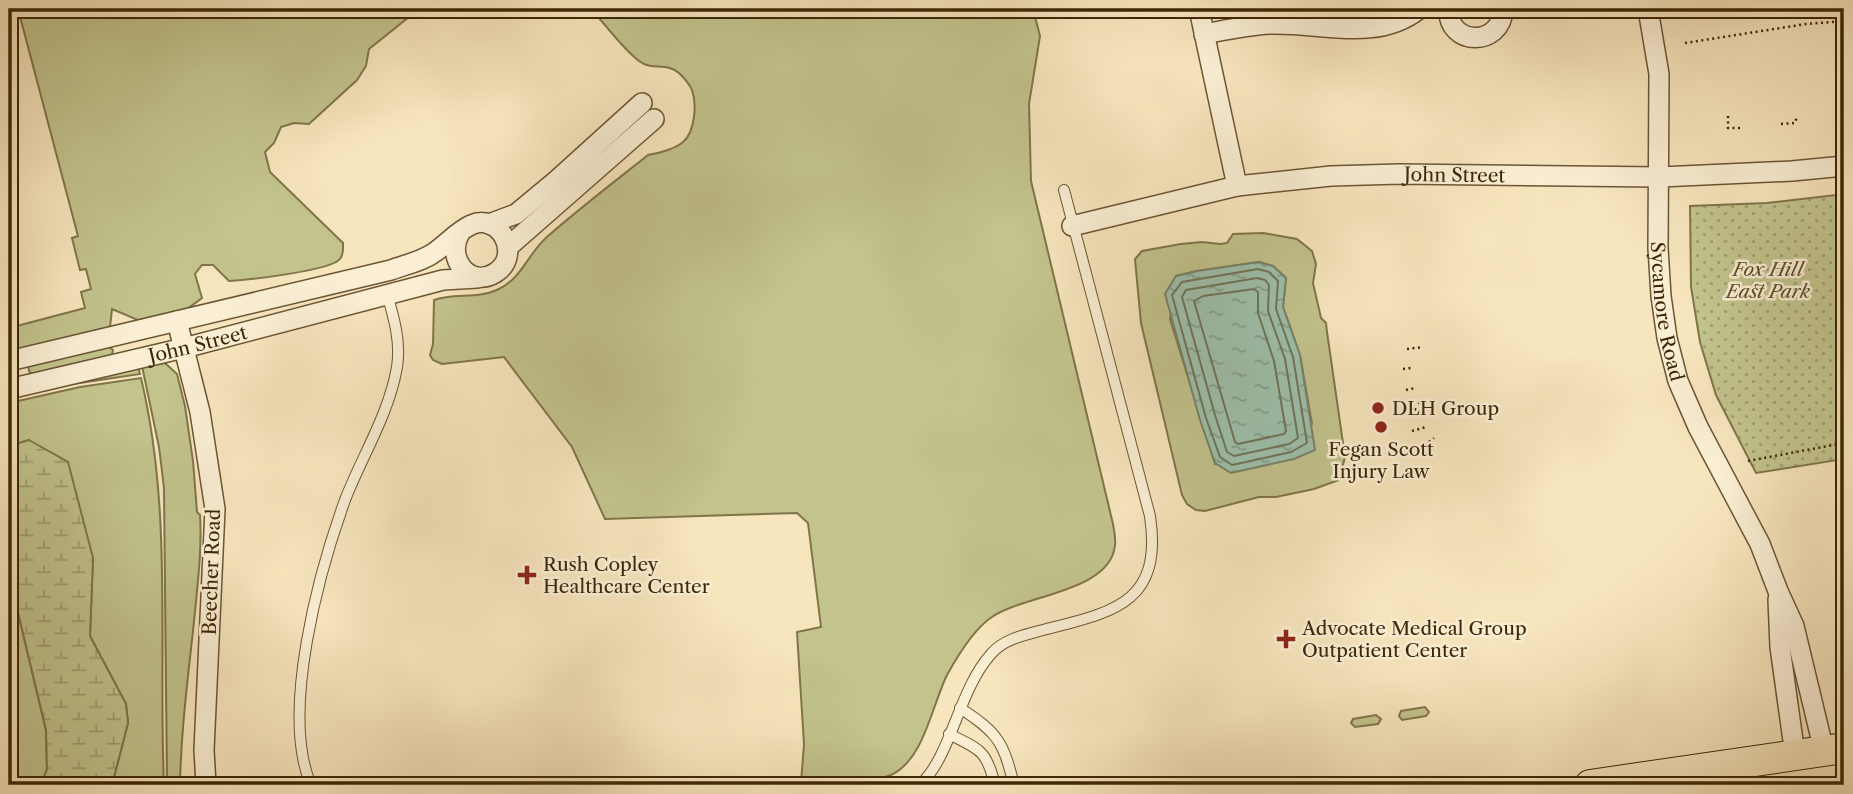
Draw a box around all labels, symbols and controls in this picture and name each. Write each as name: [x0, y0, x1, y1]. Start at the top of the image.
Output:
street label: John Street: [1401, 163, 1506, 187]
street label: Sycamore Road: [1646, 241, 1689, 384]
park label: Fox Hill East Park: [1724, 258, 1810, 303]
street label: John Street: [143, 321, 250, 369]
place label: DLH Group: [1392, 397, 1499, 420]
marker: DLH Group: [1370, 400, 1386, 416]
marker: Fegan Scott Injury Law: [1373, 419, 1389, 435]
place label: Fegan Scott Injury Law: [1328, 438, 1434, 483]
street label: Beecher Road: [198, 508, 225, 636]
place label: Rush Copley Healthcare Center: [543, 553, 710, 598]
marker: Rush Copley Healthcare Center: [517, 565, 537, 585]
place label: Advocate Medical Group Outpatient Center: [1301, 617, 1527, 662]
marker: Advocate Medical Group Outpatient Center: [1276, 629, 1296, 649]

